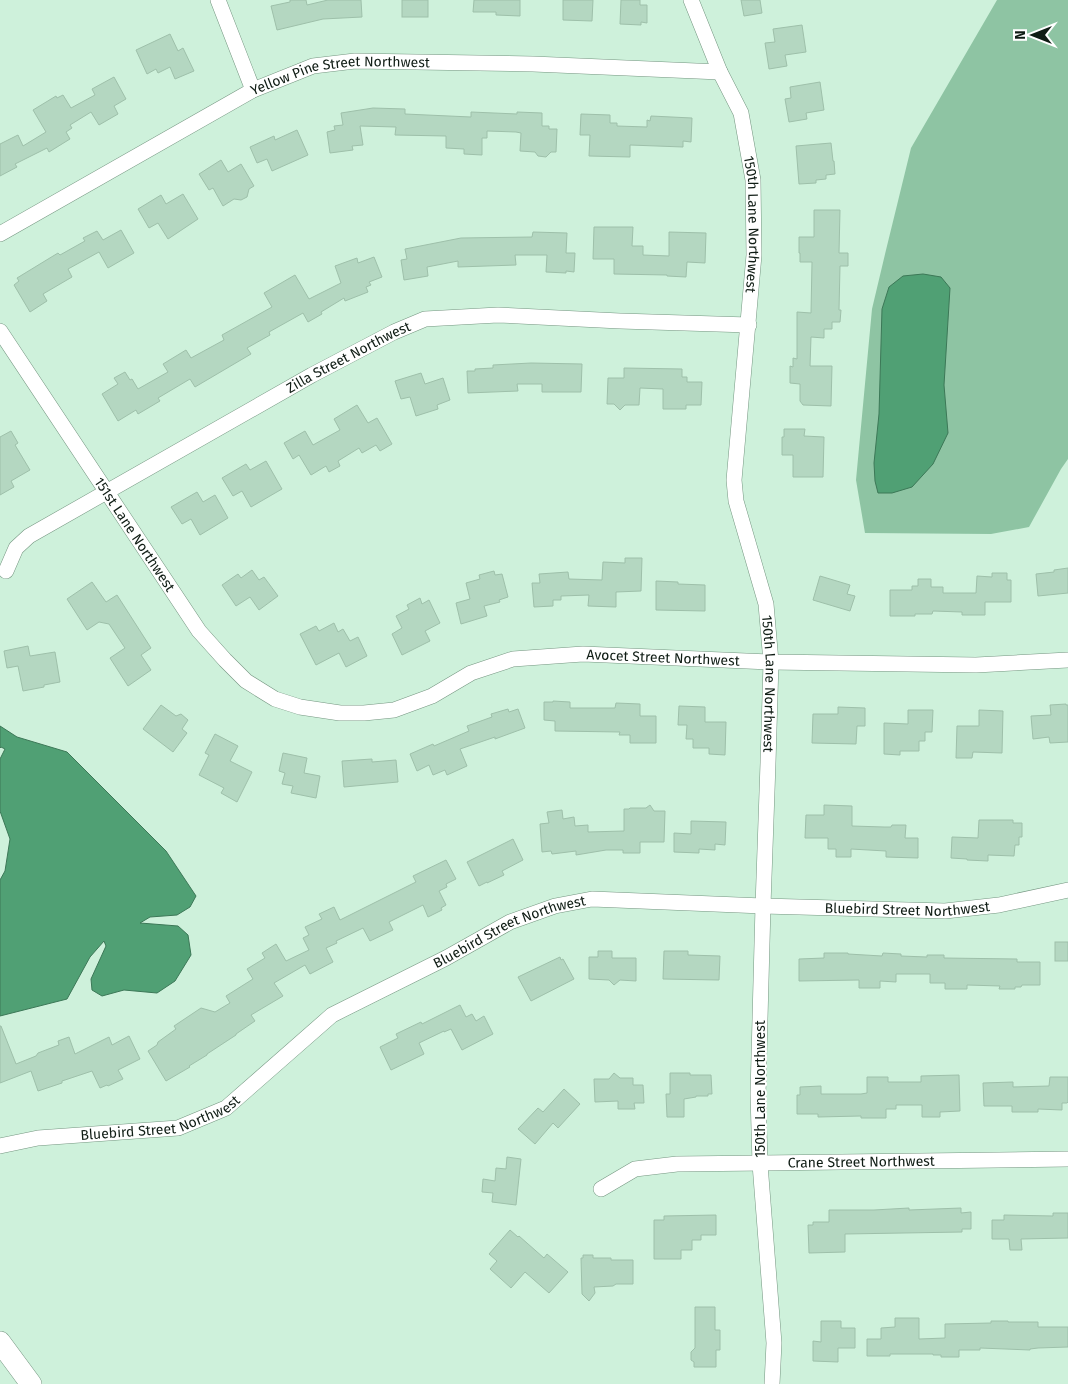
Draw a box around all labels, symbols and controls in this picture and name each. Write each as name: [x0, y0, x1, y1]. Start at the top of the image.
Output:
north arrow: [1008, 10, 1058, 60]
text: N: [1012, 30, 1029, 40]
street label: Yellow Pine Street Northwest: [248, 53, 431, 99]
street label: 150th Lane Northwest: [740, 154, 762, 295]
street label: Zilla Street Northwest: [283, 318, 414, 397]
street label: 151st Lane Northwest: [90, 474, 179, 596]
street label: 150th Lane Northwest: [758, 614, 779, 754]
street label: Avocet Street Northwest: [586, 646, 741, 670]
street label: Bluebird Street Northwest: [431, 892, 588, 972]
street label: Bluebird Street Northwest: [824, 898, 992, 920]
street label: 150th Lane Northwest: [752, 1019, 769, 1158]
street label: Bluebird Street Northwest: [80, 1091, 244, 1144]
street label: Crane Street Northwest: [788, 1153, 936, 1172]

